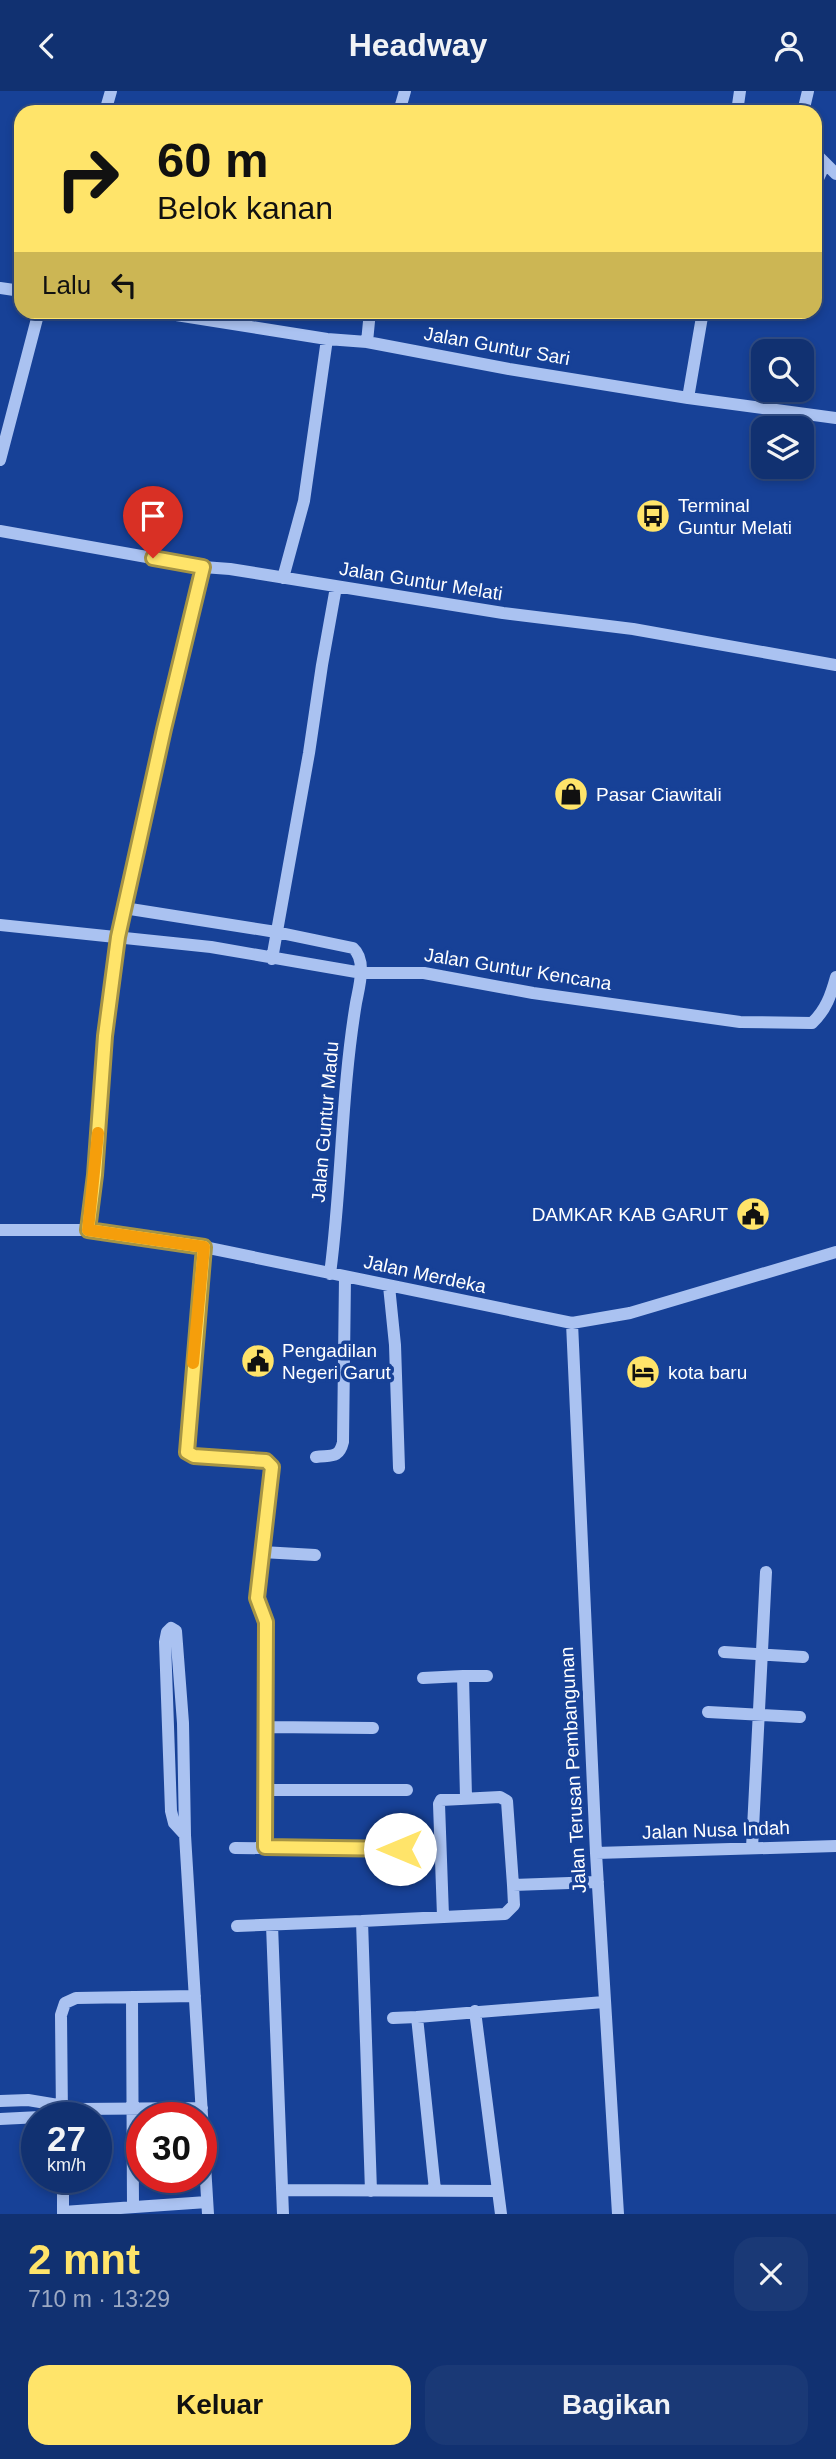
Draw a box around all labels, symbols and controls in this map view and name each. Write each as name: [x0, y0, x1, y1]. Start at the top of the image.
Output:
icon: back: [28, 27, 66, 65]
text: Headway: [349, 27, 487, 63]
icon: person: [770, 27, 808, 65]
icon: right: [42, 133, 133, 224]
text: 60 m: [157, 133, 269, 187]
text: Belok kanan: [157, 190, 333, 226]
icon: left: [105, 266, 143, 304]
text: Lalu: [42, 270, 91, 300]
street label: Jalan Guntur Sari: [422, 323, 572, 369]
map controls: [751, 339, 814, 479]
button: search: [751, 339, 814, 402]
button: layers: [751, 416, 814, 479]
pin: [123, 486, 183, 558]
place label: Terminal Guntur Melati: [678, 495, 792, 538]
icon: arrive: [134, 497, 172, 535]
bus stop icon: Terminal Guntur Melati: [634, 497, 672, 535]
street label: Jalan Guntur Melati: [338, 558, 504, 604]
shop icon: Pasar Ciawitali: [552, 775, 590, 813]
place label: Pasar Ciawitali: [596, 784, 722, 805]
street label: Jalan Guntur Kencana: [423, 944, 613, 994]
street label: Jalan Guntur Madu: [307, 1041, 343, 1203]
public building icon: DAMKAR KAB GARUT: [734, 1195, 772, 1233]
place label: DAMKAR KAB GARUT: [532, 1204, 728, 1225]
street label: Jalan Merdeka: [362, 1251, 489, 1297]
place label: Pengadilan Negeri Garut: [282, 1340, 391, 1383]
public building icon: Pengadilan Negeri Garut: [239, 1342, 277, 1380]
hotel icon: kota baru: [624, 1353, 662, 1391]
place label: kota baru: [668, 1362, 747, 1383]
street label: Jalan Terusan Pembangunan: [556, 1646, 590, 1894]
position arrow: [363, 1812, 437, 1886]
street label: Jalan Nusa Indah: [642, 1817, 790, 1843]
speed limit sign: 30: [126, 2102, 217, 2193]
text: 27: [47, 2119, 86, 2158]
text: km/h: [47, 2155, 86, 2175]
text: 2 mnt: [28, 2236, 140, 2283]
button: close: [734, 2237, 808, 2311]
text: 710 m · 13:29: [28, 2286, 170, 2312]
button: Keluar: [28, 2365, 411, 2445]
button: Bagikan: [425, 2365, 808, 2445]

